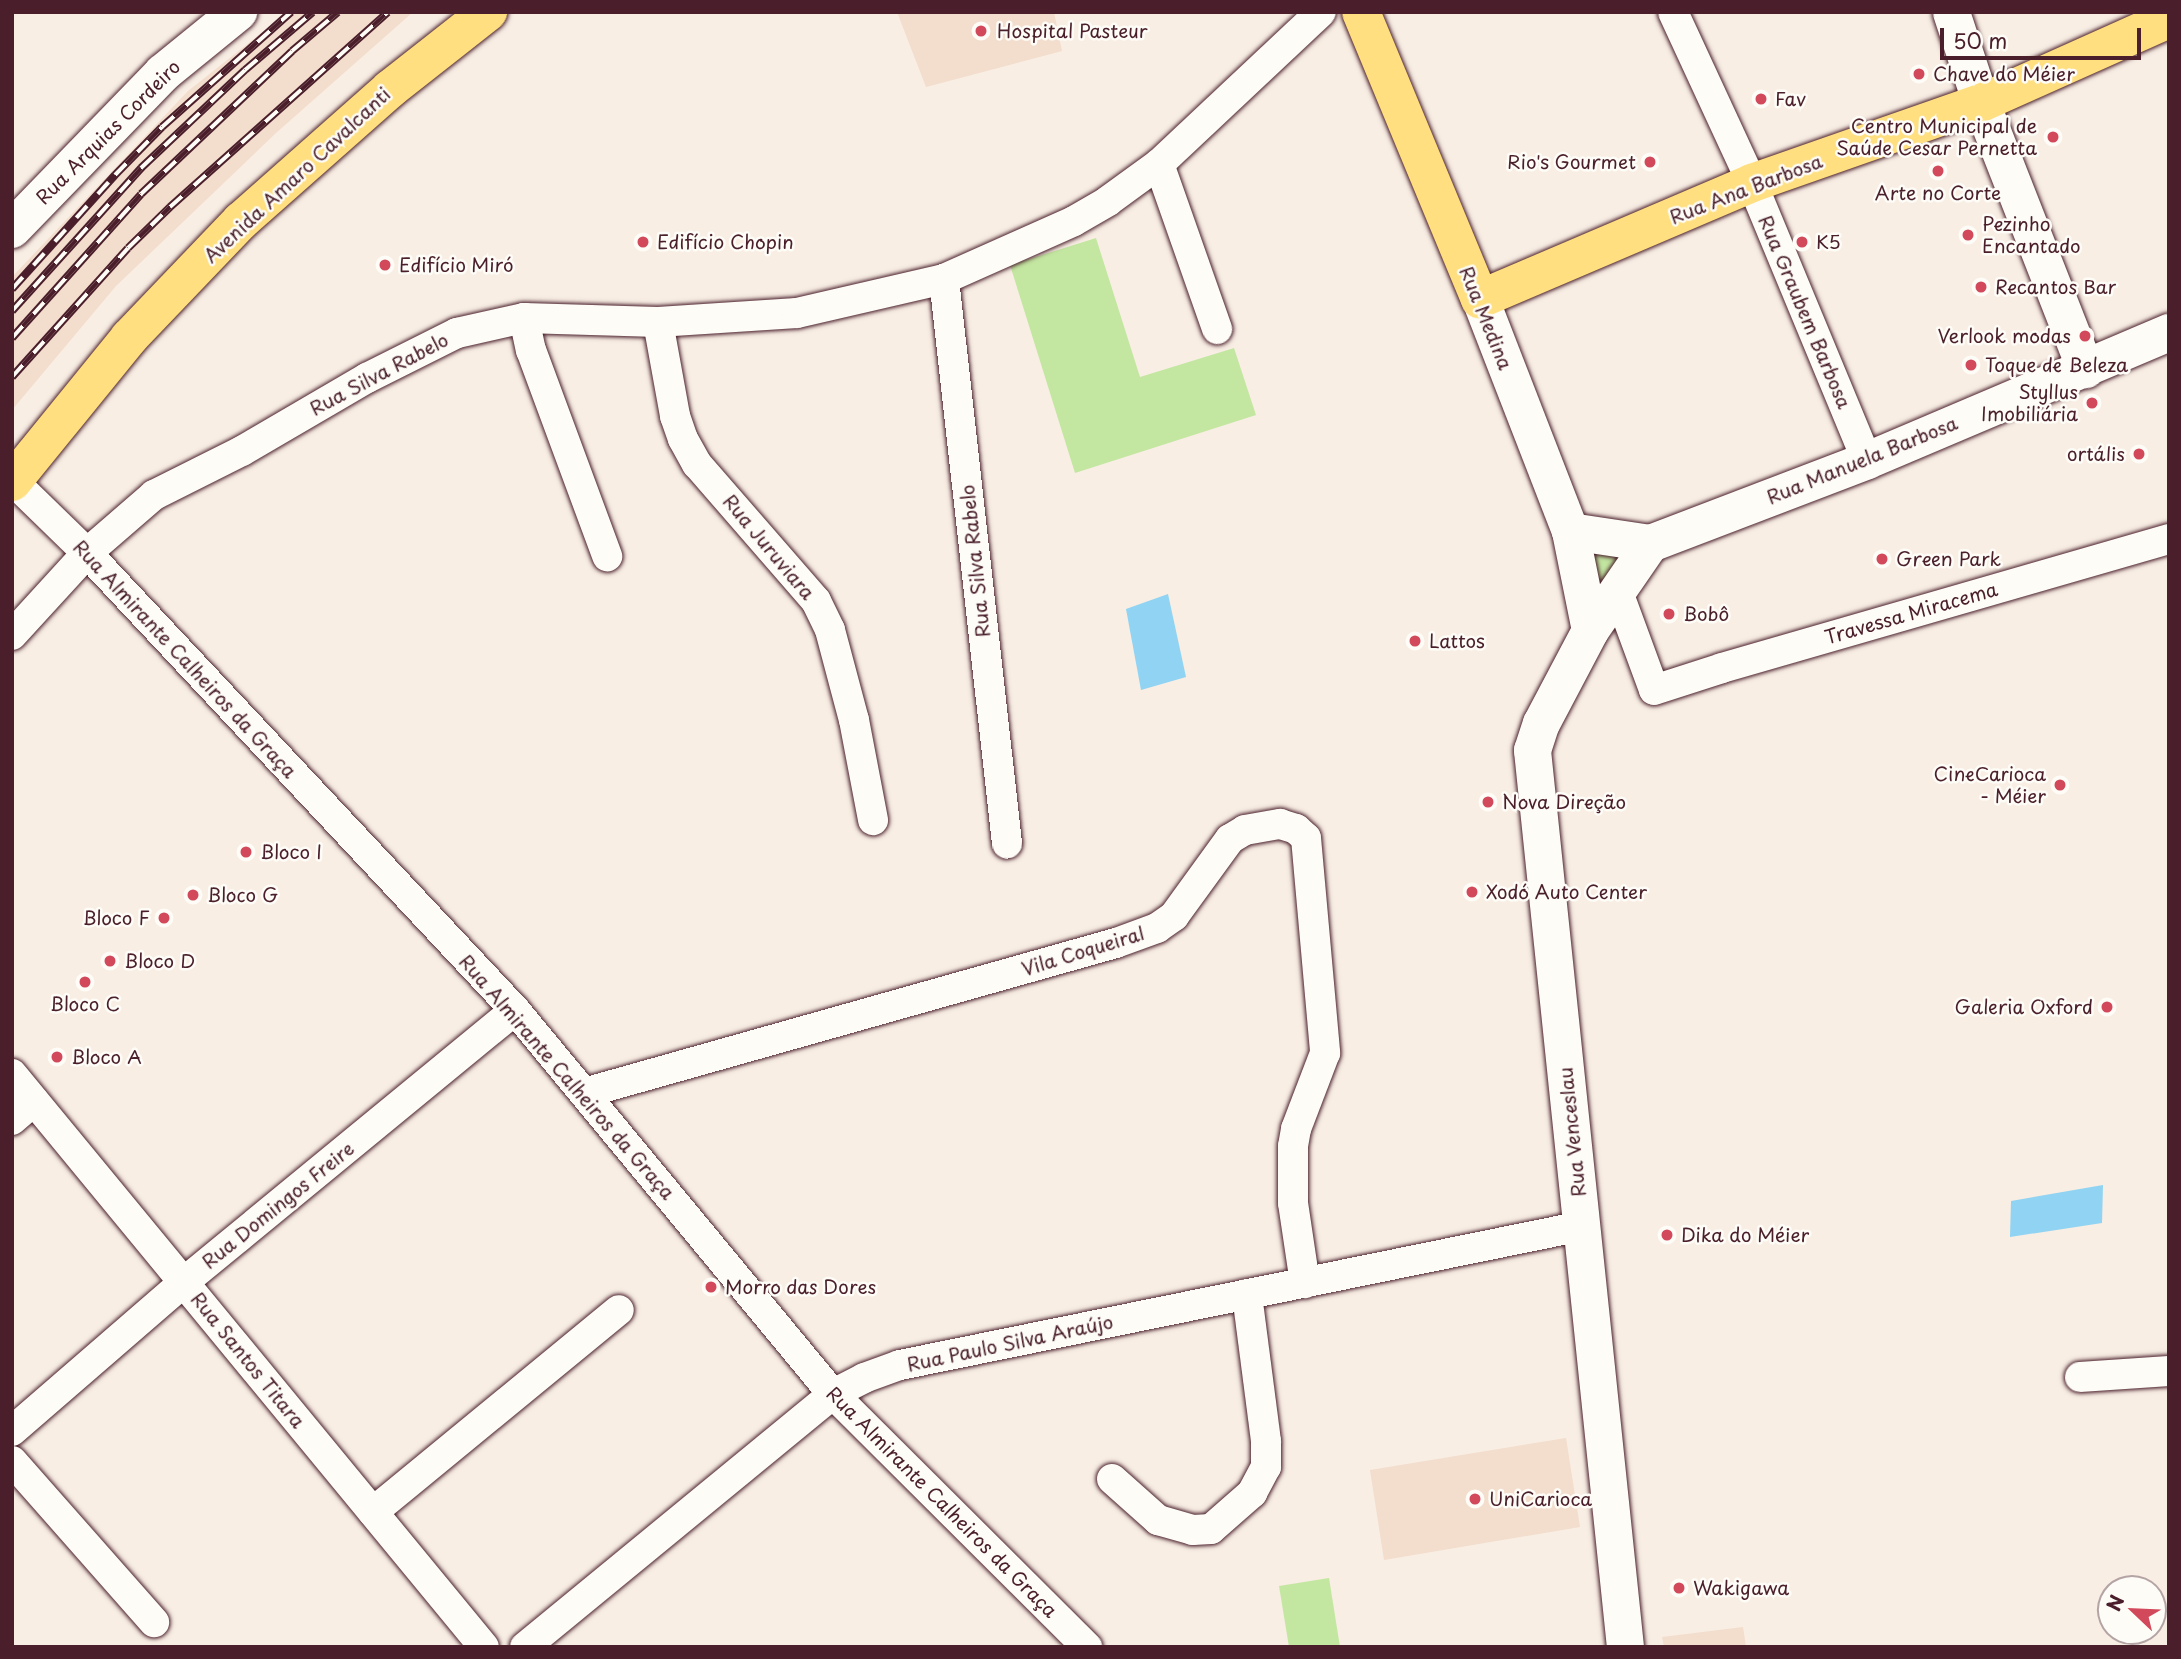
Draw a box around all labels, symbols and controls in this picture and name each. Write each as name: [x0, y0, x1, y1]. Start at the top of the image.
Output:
scale bar: [1943, 14, 2144, 58]
place label: Hospital Pasteur: [997, 20, 1148, 42]
marker: Hospital Pasteur: [971, 21, 991, 41]
text: 50 m: [1953, 24, 2007, 56]
street label: Rua Arquias Cordeiro: [31, 55, 185, 209]
place label: Chave do Méier: [1933, 63, 2075, 85]
marker: Chave do Méier: [1911, 66, 1927, 82]
street label: Avenida Amaro Cavalcanti: [199, 83, 395, 267]
place label: Fav: [1775, 88, 1806, 110]
marker: Fav: [1753, 91, 1769, 107]
place label: Centro Municipal de Saúde Cesar Pernetta: [1835, 115, 2037, 159]
marker: Centro Municipal de Saúde Cesar Pernetta: [2043, 127, 2063, 147]
street label: Rua Ana Barbosa: [1667, 150, 1825, 228]
place label: Rio's Gourmet: [1506, 151, 1636, 173]
marker: Rio's Gourmet: [1642, 154, 1658, 170]
marker: Arte no Corte: [1930, 163, 1946, 179]
place label: Arte no Corte: [1874, 182, 2002, 204]
street label: Rua Graubem Barbosa: [1754, 212, 1856, 412]
place label: Pezinho Encantado: [1982, 213, 2081, 257]
marker: Pezinho Encantado: [1960, 227, 1976, 243]
place label: Edifício Chopin: [657, 231, 793, 253]
place label: K5: [1816, 231, 1841, 253]
marker: Edifício Chopin: [635, 234, 651, 250]
marker: K5: [1794, 234, 1810, 250]
place label: Edifício Miró: [399, 254, 514, 276]
marker: Edifício Miró: [377, 257, 393, 273]
street label: Rua Medina: [1455, 263, 1517, 373]
place label: Recantos Bar: [1995, 276, 2117, 298]
marker: Recantos Bar: [1973, 279, 1989, 295]
place label: Verlook modas: [1938, 325, 2071, 347]
street label: Rua Silva Rabelo: [306, 328, 452, 420]
marker: Verlook modas: [2077, 328, 2093, 344]
place label: Toque de Beleza: [1985, 354, 2130, 376]
marker: Toque de Beleza: [1963, 357, 1979, 373]
place label: Styllus Imobiliária: [1981, 381, 2078, 425]
marker: Styllus Imobiliária: [2084, 395, 2100, 411]
street label: Rua Manuela Barbosa: [1764, 412, 1960, 508]
place label: ortális: [2067, 443, 2125, 465]
marker: ortális: [2131, 446, 2147, 462]
street label: Rua Silva Rabelo: [956, 484, 994, 638]
street label: Rua Juruviara: [718, 489, 820, 605]
street label: Rua Almirante Calheiros da Graça: [68, 534, 302, 784]
place label: Green Park: [1896, 548, 2003, 570]
marker: Green Park: [1874, 551, 1890, 567]
street label: Travessa Miracema: [1822, 577, 2000, 649]
place label: Bobô: [1683, 603, 1729, 625]
marker: Bobô: [1661, 606, 1677, 622]
place label: Lattos: [1429, 630, 1485, 652]
marker: Lattos: [1407, 633, 1423, 649]
place label: CineCarioca - Méier: [1934, 763, 2046, 807]
marker: CineCarioca - Méier: [2052, 777, 2068, 793]
place label: Nova Direção: [1502, 791, 1626, 813]
marker: Nova Direção: [1480, 794, 1496, 810]
place label: Bloco I: [260, 841, 322, 863]
marker: Bloco I: [238, 844, 254, 860]
place label: Xodó Auto Center: [1486, 881, 1648, 903]
place label: Bloco G: [207, 884, 279, 906]
marker: Xodó Auto Center: [1464, 884, 1480, 900]
marker: Bloco G: [185, 887, 201, 903]
place label: Bloco F: [83, 907, 150, 929]
marker: Bloco F: [156, 910, 172, 926]
street label: Vila Coqueiral: [1018, 921, 1148, 981]
street label: Rua Almirante Calheiros da Graça: [454, 949, 680, 1205]
place label: Bloco D: [124, 950, 195, 972]
marker: Bloco D: [102, 953, 118, 969]
marker: Bloco C: [77, 974, 93, 990]
place label: Bloco C: [50, 993, 120, 1015]
place label: Galeria Oxford: [1956, 996, 2093, 1018]
marker: Galeria Oxford: [2099, 999, 2115, 1015]
place label: Bloco A: [71, 1046, 142, 1068]
marker: Bloco A: [49, 1049, 65, 1065]
street label: Rua Venceslau: [1554, 1065, 1590, 1199]
street label: Rua Domingos Freire: [197, 1136, 359, 1274]
place label: Dika do Méier: [1681, 1224, 1810, 1246]
marker: Dika do Méier: [1659, 1227, 1675, 1243]
place label: Morro das Dores: [725, 1276, 877, 1298]
marker: Morro das Dores: [703, 1279, 719, 1295]
street label: Rua Santos Titara: [186, 1287, 310, 1433]
street label: Rua Paulo Silva Araújo: [905, 1310, 1115, 1376]
street label: Rua Almirante Calheiros da Graça: [821, 1381, 1063, 1623]
place label: UniCarioca: [1489, 1488, 1592, 1510]
marker: UniCarioca: [1467, 1491, 1483, 1507]
north arrow: [2097, 1575, 2167, 1645]
place label: Wakigawa: [1693, 1577, 1789, 1599]
marker: Wakigawa: [1671, 1580, 1687, 1596]
text: N: [2099, 1590, 2130, 1615]

